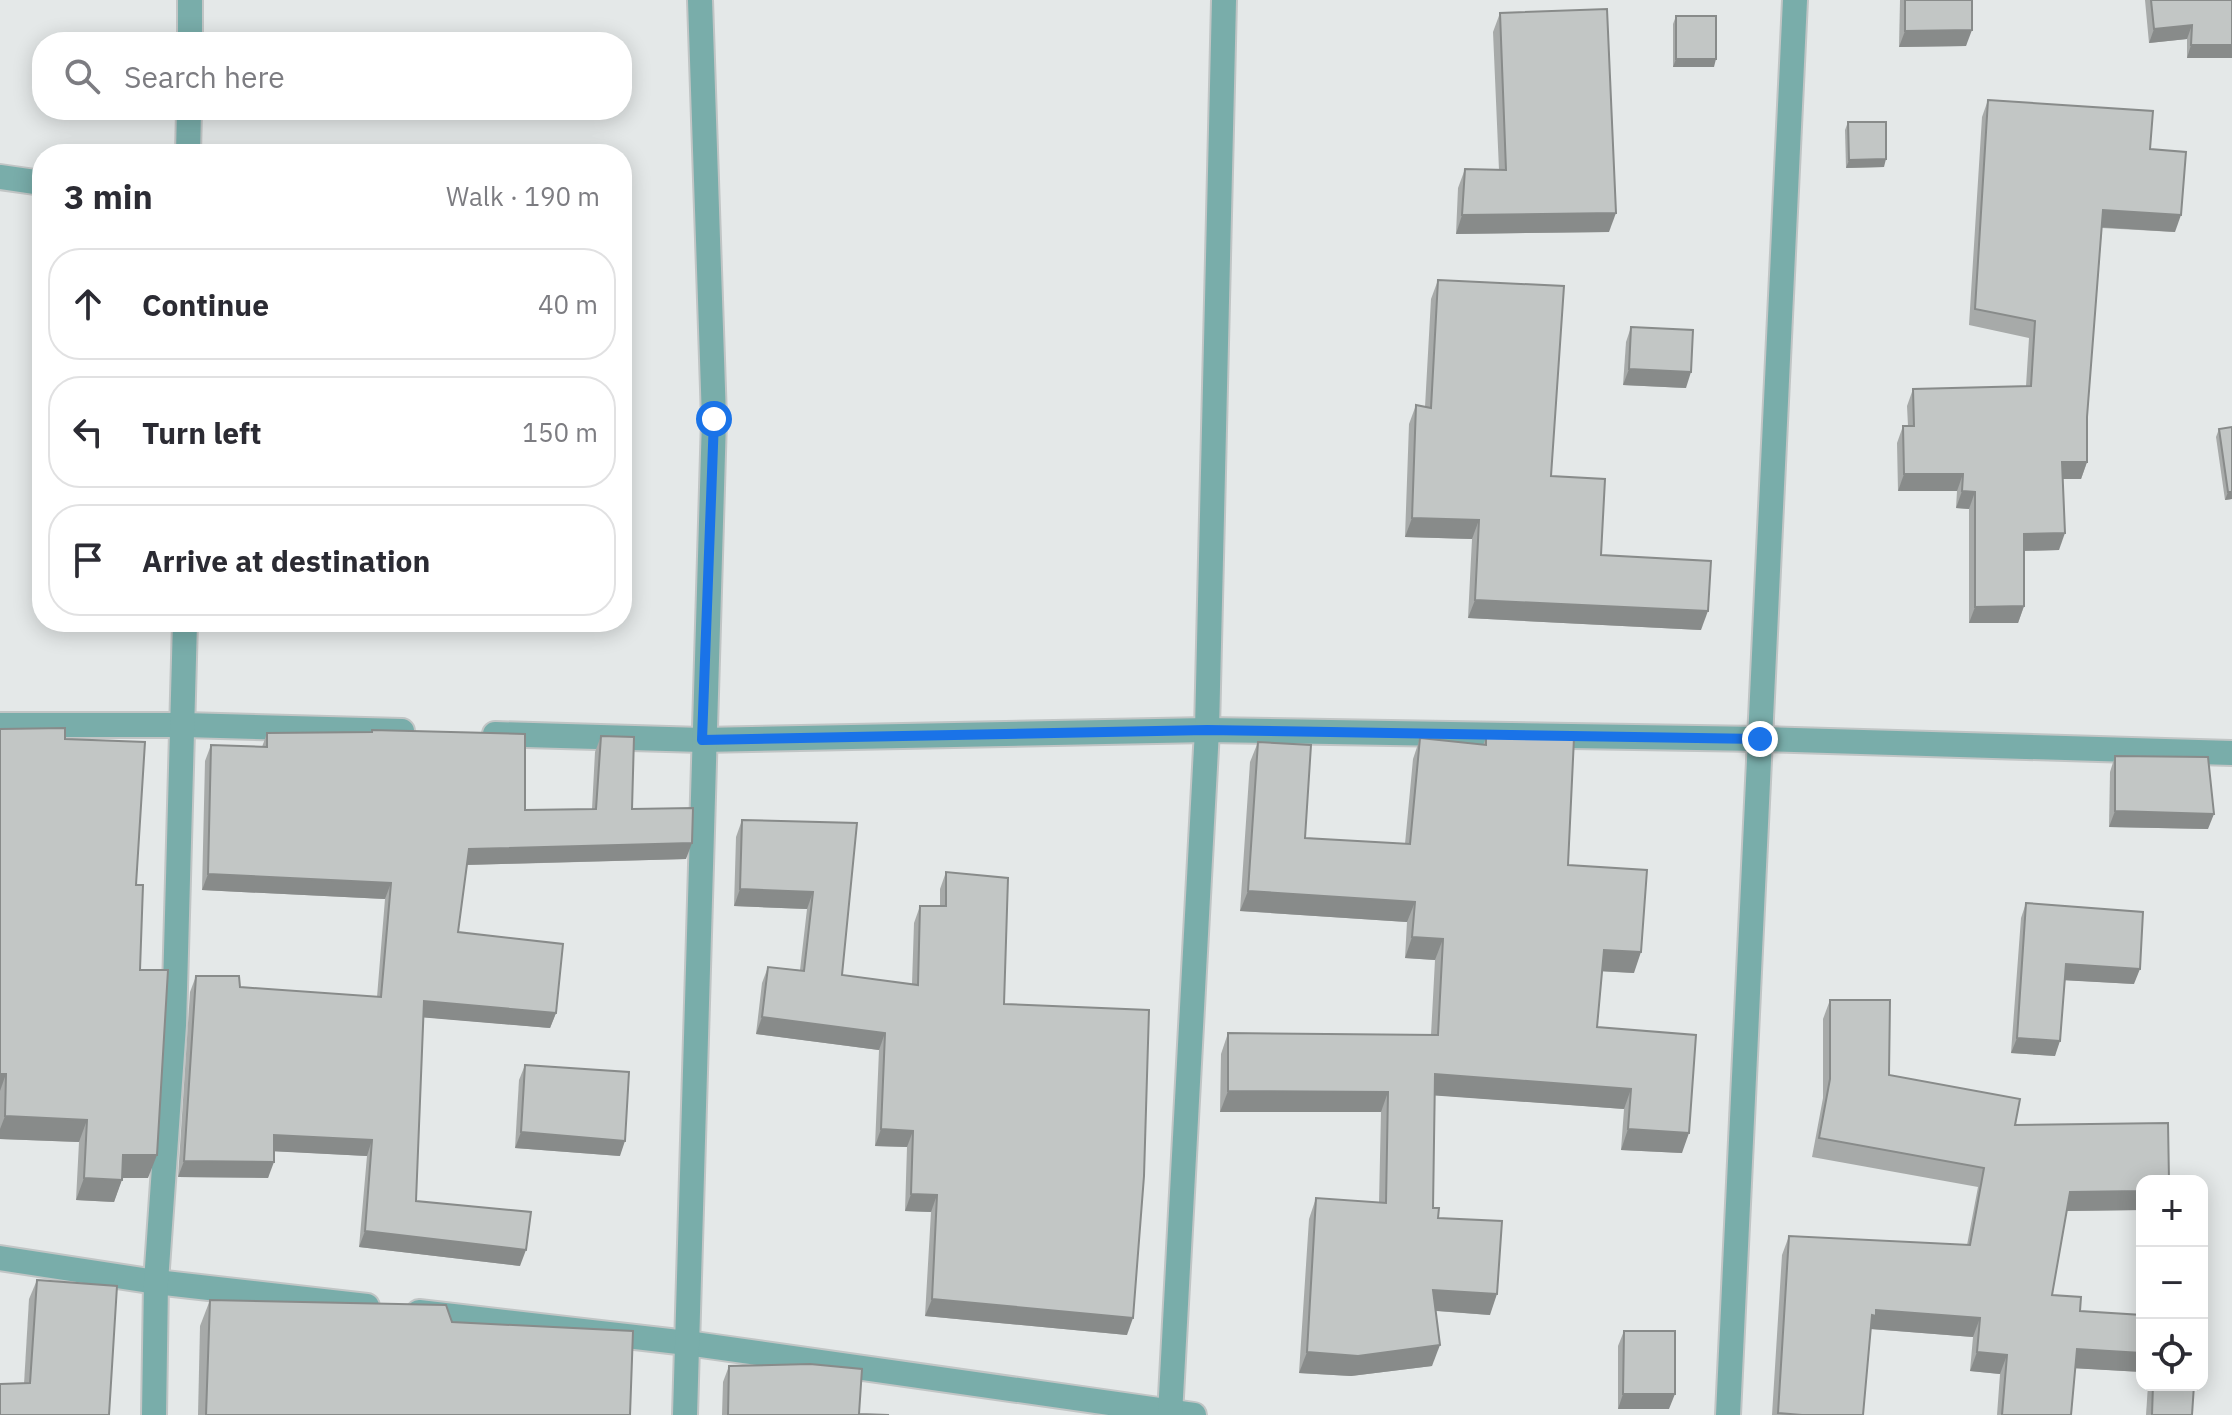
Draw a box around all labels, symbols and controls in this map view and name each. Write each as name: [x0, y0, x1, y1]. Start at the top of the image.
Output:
search box: [32, 32, 632, 120]
icon: search: [60, 54, 104, 98]
text: Search here: [124, 57, 285, 96]
text: 3 min: [64, 174, 153, 218]
text: Walk · 190 m: [446, 179, 600, 213]
icon: ahead: [66, 282, 110, 326]
text: Continue: [142, 285, 269, 324]
text: 40 m: [538, 287, 598, 321]
route start: [696, 401, 732, 437]
icon: left: [66, 410, 110, 454]
text: Turn left: [142, 413, 261, 452]
text: 150 m: [522, 415, 598, 449]
icon: arrive: [66, 538, 110, 582]
text: Arrive at destination: [142, 541, 430, 580]
route end: [1742, 721, 1778, 757]
map controls: [2136, 1175, 2208, 1391]
button: +: [2136, 1175, 2208, 1247]
button: −: [2136, 1247, 2208, 1319]
button: locate: [2136, 1319, 2208, 1391]

